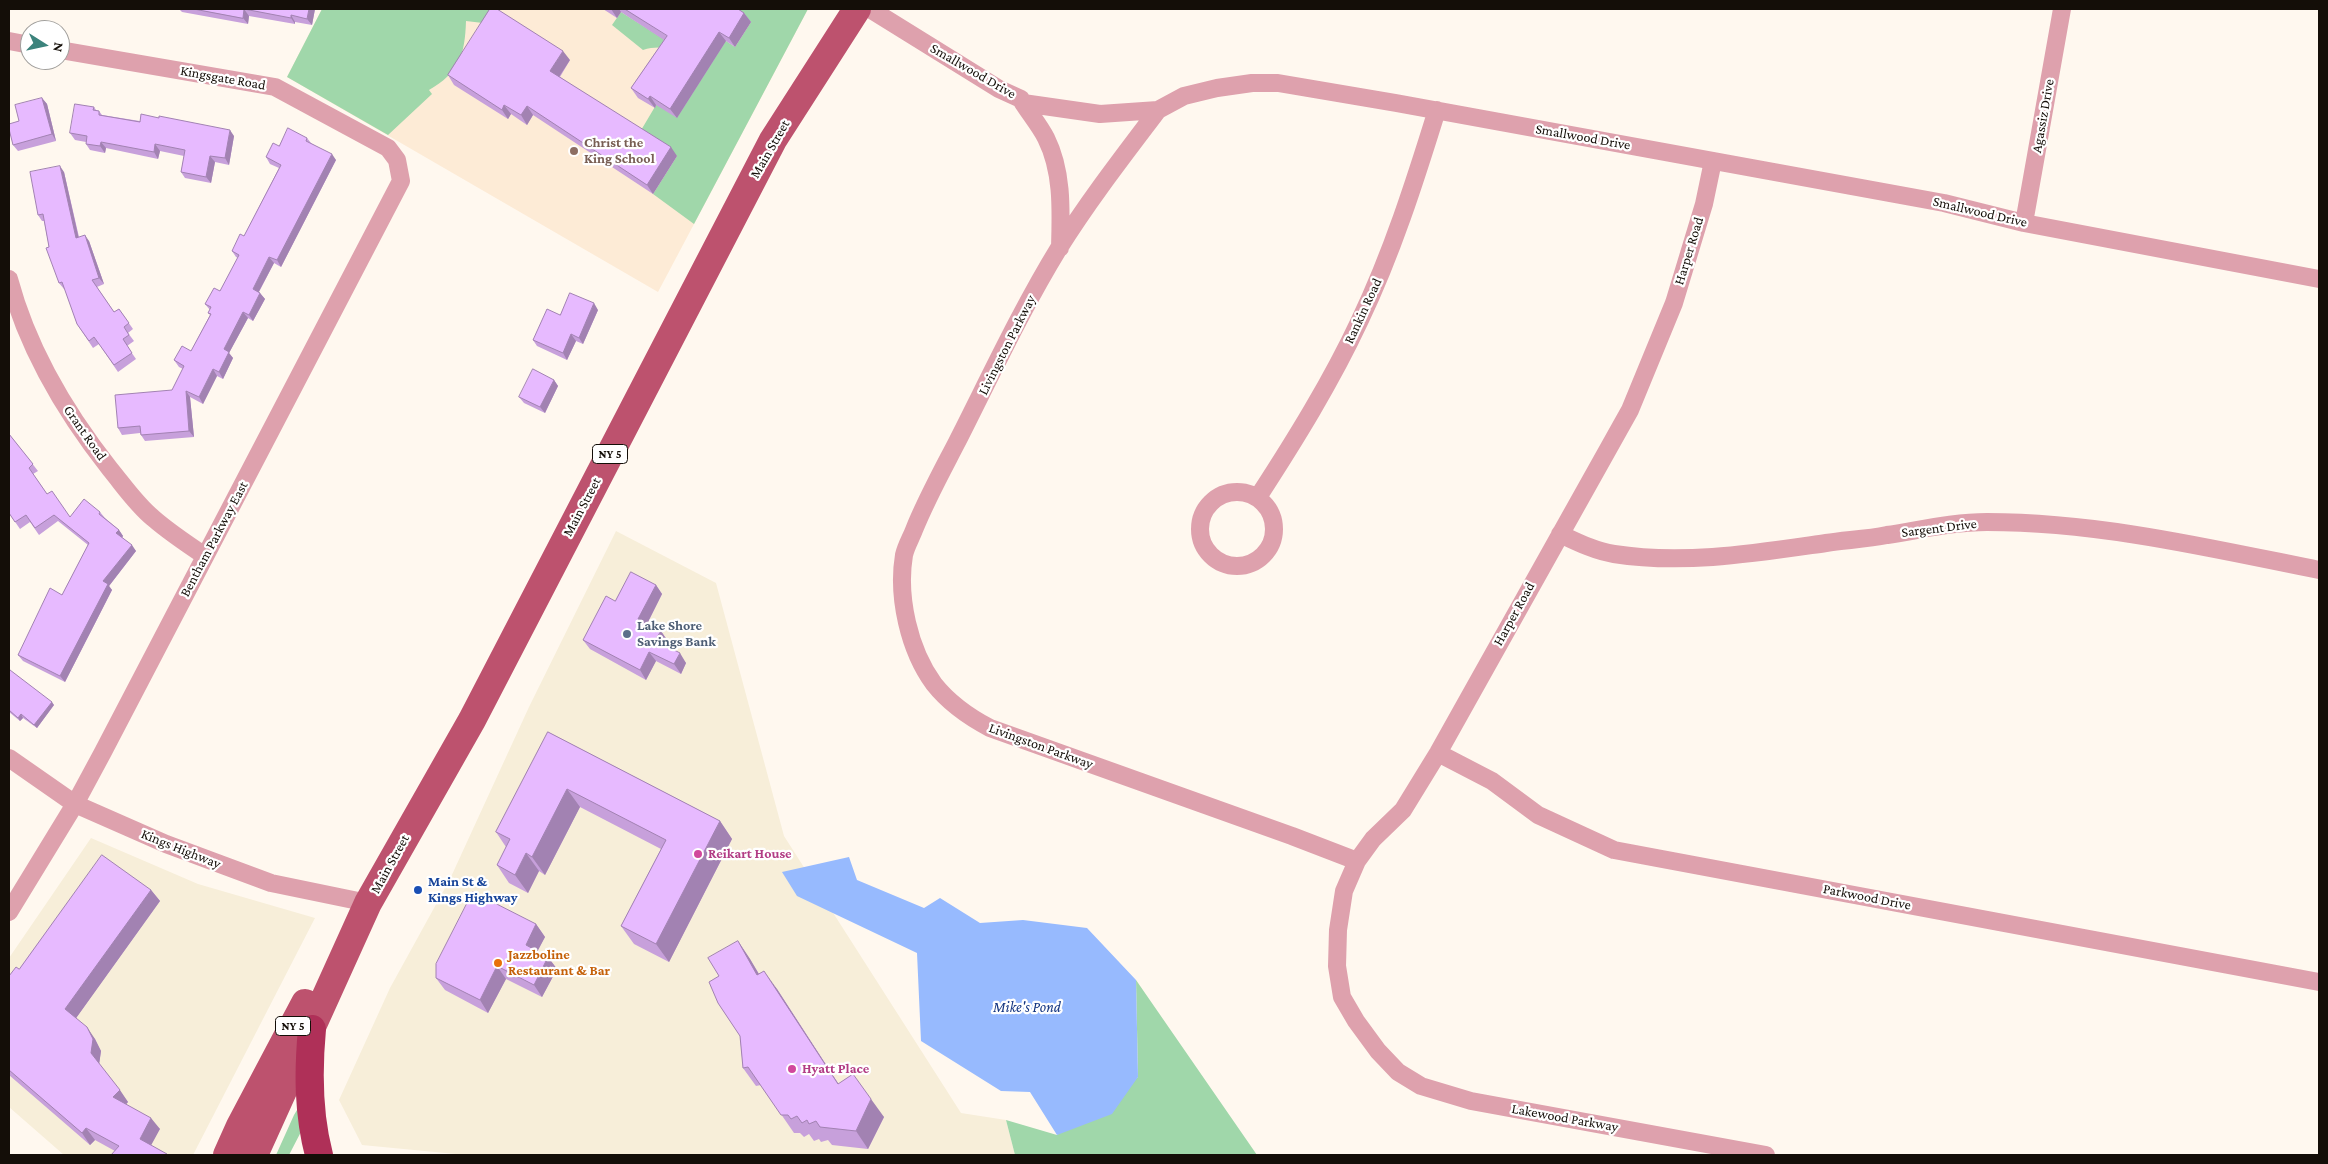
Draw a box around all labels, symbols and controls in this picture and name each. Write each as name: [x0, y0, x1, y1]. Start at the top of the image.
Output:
north arrow: [20, 20, 70, 70]
street label: Smallwood Drive: [927, 40, 1019, 102]
text: N: [50, 41, 67, 54]
street label: Kingsgate Road: [179, 62, 267, 94]
street label: Agassiz Drive: [2028, 78, 2058, 154]
street label: Main Street: [747, 117, 793, 181]
street label: Smallwood Drive: [1534, 120, 1632, 154]
place label: Christ the King School: [584, 135, 655, 168]
marker: Christ the King School: [568, 145, 580, 157]
street label: Smallwood Drive: [1931, 193, 2029, 231]
street label: Harper Road: [1671, 215, 1707, 287]
street label: Rankin Road: [1340, 275, 1386, 347]
street label: Livingston Parkway: [975, 292, 1039, 398]
street label: Grant Road: [60, 402, 110, 464]
road number: NY 5: [592, 444, 628, 464]
street label: Main Street: [559, 474, 605, 540]
street label: Bentham Parkway East: [176, 478, 252, 600]
street label: Sargent Drive: [1900, 515, 1978, 541]
street label: Harper Road: [1490, 579, 1538, 649]
place label: Lake Shore Savings Bank: [637, 618, 716, 650]
marker: Lake Shore Savings Bank: [621, 628, 633, 640]
street label: Livingston Parkway: [987, 719, 1095, 773]
street label: Kings Highway: [139, 825, 223, 873]
street label: Main Street: [367, 832, 413, 896]
place label: Reikart House: [708, 846, 792, 862]
marker: Reikart House: [692, 848, 704, 860]
place label: Main St & Kings Highway: [428, 874, 518, 906]
street label: Parkwood Drive: [1822, 880, 1912, 914]
marker: Main St & Kings Highway: [412, 884, 424, 896]
place label: Jazzboline Restaurant & Bar: [508, 947, 610, 980]
marker: Jazzboline Restaurant & Bar: [492, 957, 504, 969]
water label: Mike's Pond: [993, 998, 1061, 1016]
road number: NY 5: [276, 1016, 310, 1036]
place label: Hyatt Place: [802, 1061, 869, 1077]
marker: Hyatt Place: [786, 1063, 798, 1075]
street label: Lakewood Parkway: [1510, 1100, 1620, 1136]

